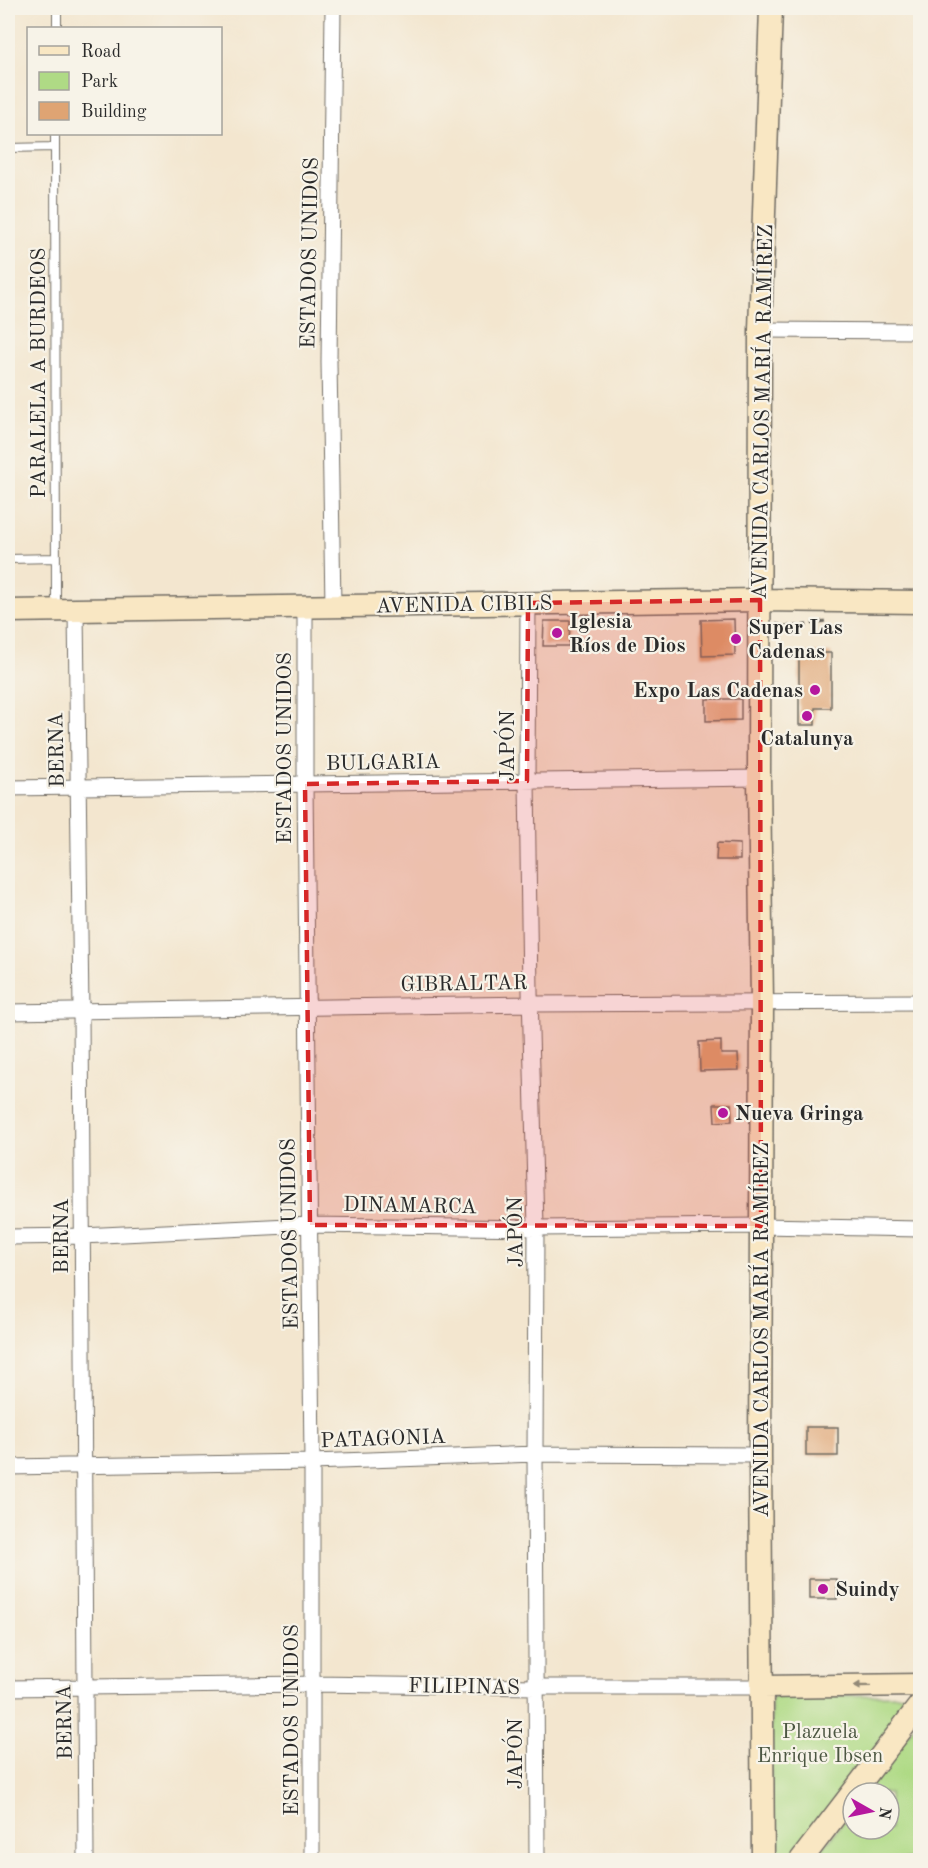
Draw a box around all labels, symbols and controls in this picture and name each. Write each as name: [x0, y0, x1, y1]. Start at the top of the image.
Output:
legend: [27, 27, 222, 135]
text: Road: [81, 43, 121, 61]
text: Park: [81, 73, 118, 91]
text: Building: [81, 103, 147, 121]
street label: ESTADOS UNIDOS: [298, 157, 323, 349]
street label: AVENIDA CARLOS MARÍA RAMÍREZ: [746, 224, 777, 600]
street label: PARALELA A BURDEOS: [29, 248, 50, 498]
street label: AVENIDA CIBILS: [375, 593, 553, 618]
place label: Iglesia Ríos de Dios: [569, 612, 685, 657]
place label: Super Las Cadenas: [748, 618, 843, 663]
marker: Iglesia Ríos de Dios: [550, 626, 564, 640]
marker: Super Las Cadenas: [729, 632, 743, 646]
street label: ESTADOS UNIDOS: [275, 652, 296, 844]
place label: Expo Las Cadenas: [633, 681, 803, 702]
marker: Expo Las Cadenas: [808, 683, 822, 697]
marker: Catalunya: [800, 709, 814, 723]
street label: JAPÓN: [493, 710, 519, 782]
street label: BERNA: [46, 712, 69, 788]
place label: Catalunya: [760, 729, 854, 750]
street label: BULGARIA: [326, 752, 440, 775]
street label: GIBRALTAR: [400, 973, 528, 996]
place label: Nueva Gringa: [735, 1104, 864, 1125]
marker: Nueva Gringa: [716, 1106, 730, 1120]
street label: ESTADOS UNIDOS: [278, 1138, 303, 1330]
street label: AVENIDA CARLOS MARÍA RAMÍREZ: [748, 1142, 773, 1518]
street label: DINAMARCA: [343, 1195, 477, 1218]
street label: JAPÓN: [500, 1196, 528, 1268]
street label: BERNA: [52, 1198, 73, 1274]
street label: PATAGONIA: [320, 1427, 446, 1452]
place label: Suindy: [835, 1580, 900, 1601]
marker: Suindy: [816, 1582, 830, 1596]
street label: ESTADOS UNIDOS: [282, 1624, 303, 1816]
street label: FILIPINAS: [408, 1676, 520, 1699]
one-way arrow: [853, 1681, 872, 1691]
street label: BERNA: [54, 1684, 77, 1760]
street label: JAPÓN: [501, 1718, 527, 1790]
park label: Plazuela Enrique Ibsen: [757, 1722, 883, 1767]
north arrow: [841, 1781, 901, 1841]
text: N: [875, 1806, 893, 1821]

